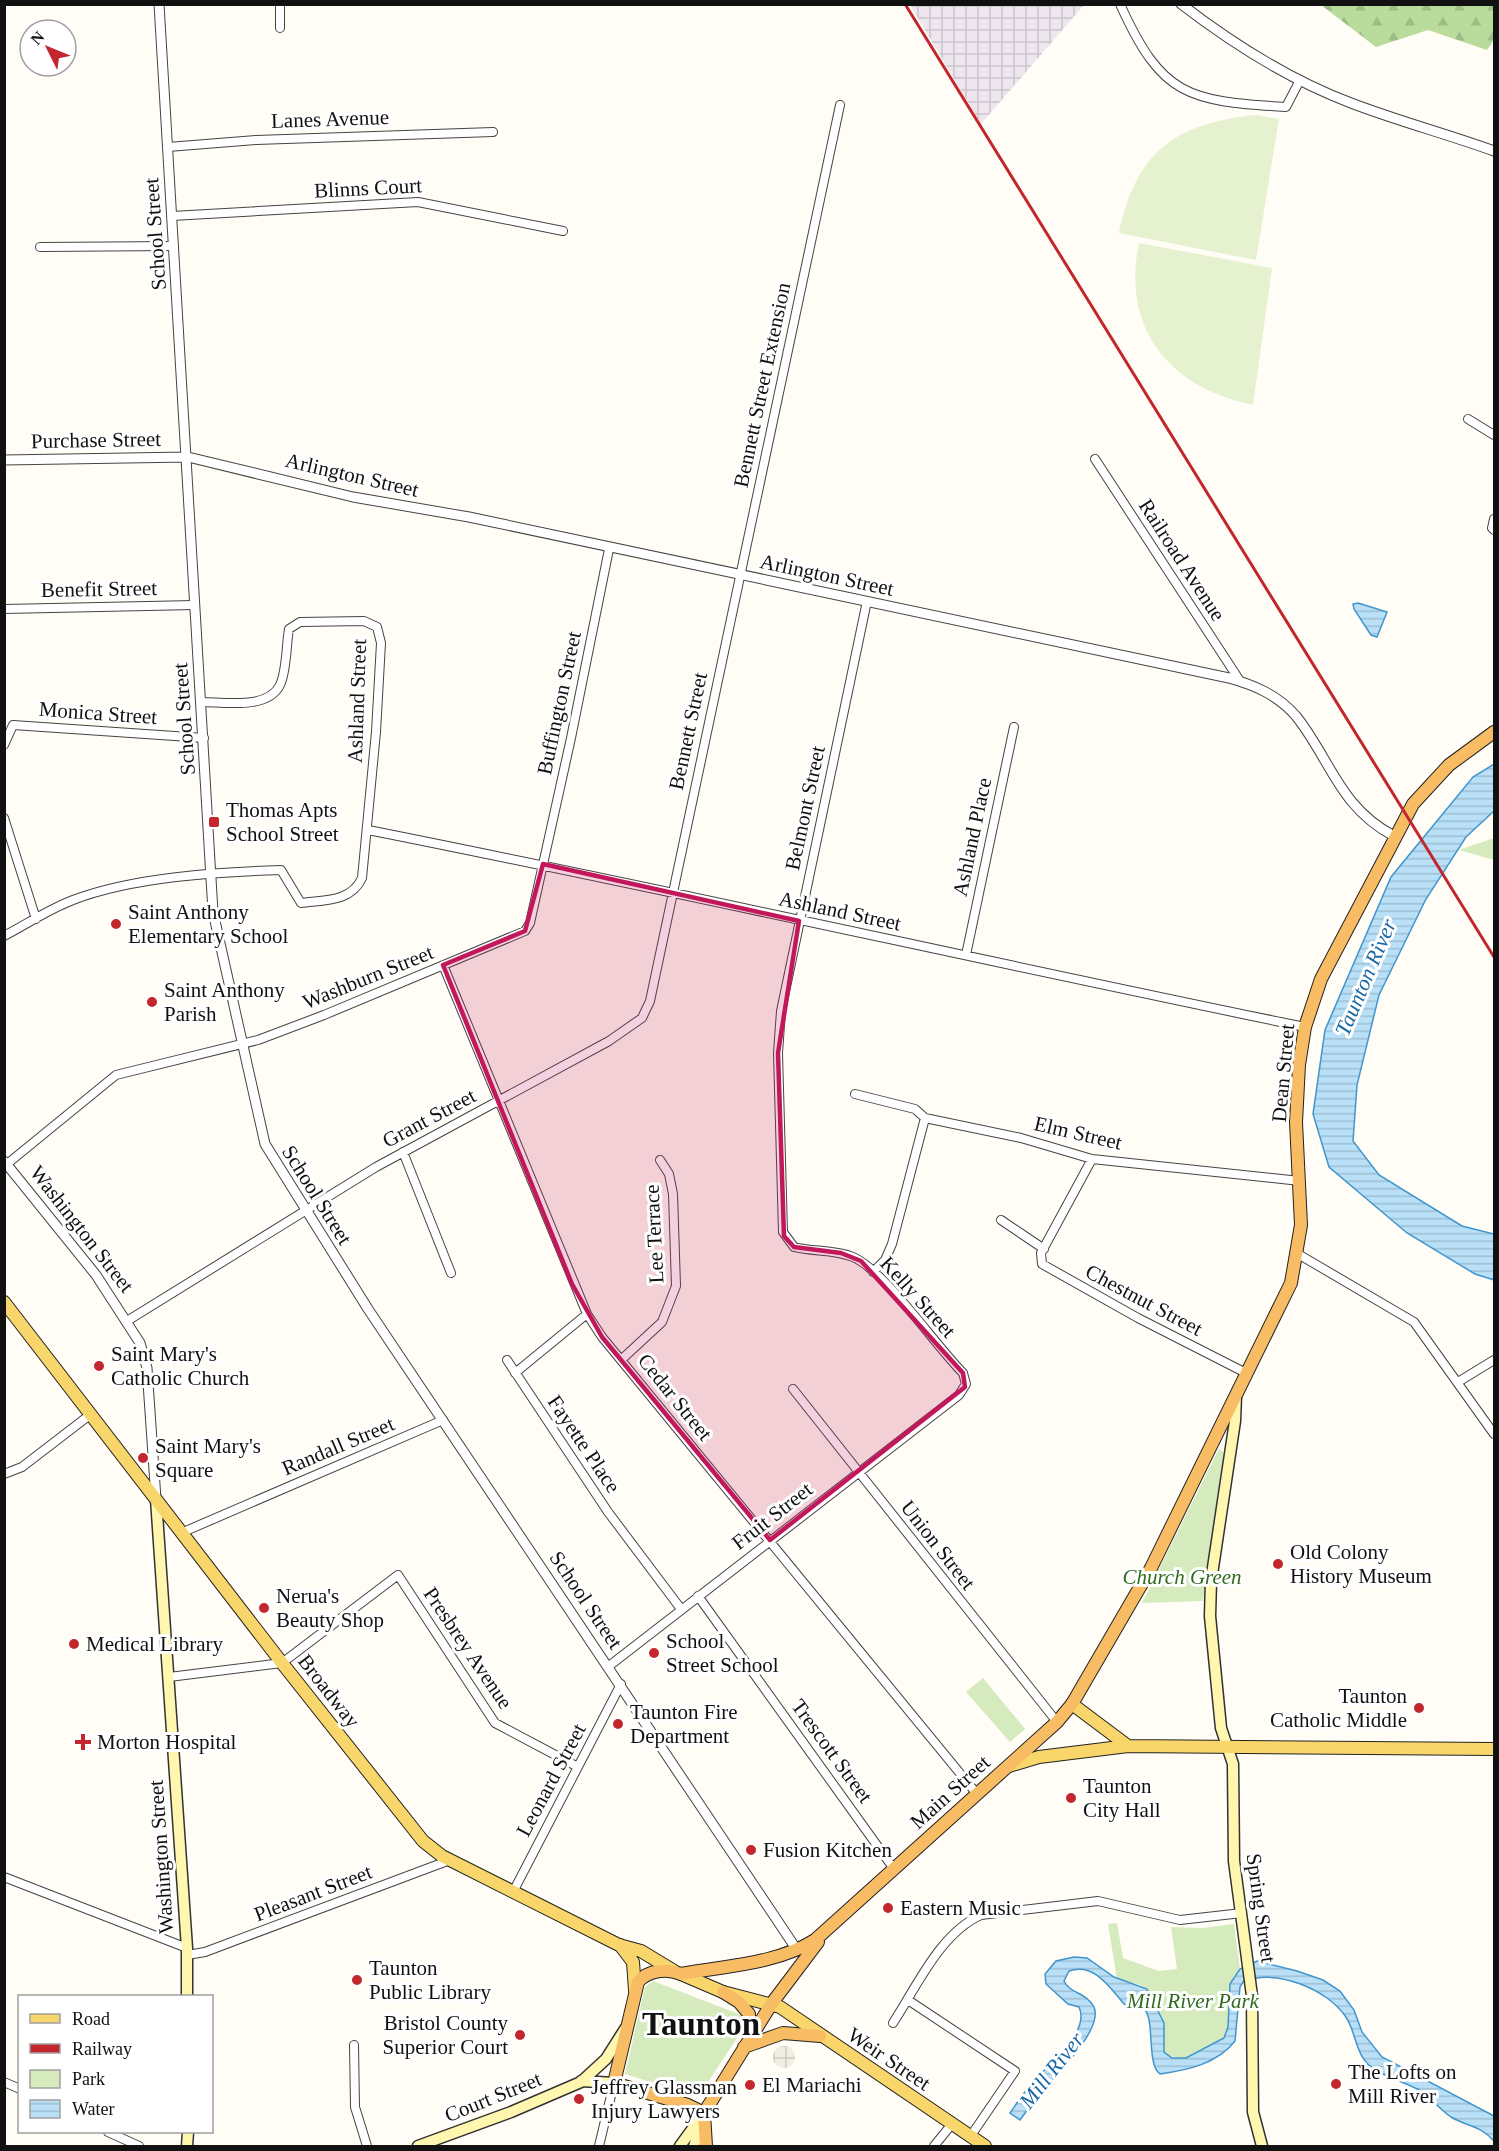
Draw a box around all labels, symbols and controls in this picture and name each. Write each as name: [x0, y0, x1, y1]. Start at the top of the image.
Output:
north arrow: [18, 18, 78, 78]
text: N: [27, 28, 48, 48]
street label: Lanes Avenue: [271, 105, 389, 133]
street label: Blinns Court: [313, 173, 423, 203]
street label: School Street: [139, 177, 171, 291]
street label: Bennett Street Extension: [729, 280, 796, 490]
street label: Purchase Street: [31, 427, 161, 453]
street label: Arlington Street: [283, 448, 421, 502]
street label: Railroad Avenue: [1134, 495, 1230, 625]
street label: Arlington Street: [758, 549, 896, 601]
street label: Benefit Street: [41, 576, 157, 602]
street label: Buffington Street: [532, 629, 586, 777]
street label: Ashland Street: [343, 638, 371, 763]
street label: School Street: [168, 662, 200, 776]
street label: Bennett Street: [664, 670, 712, 792]
street label: Monica Street: [38, 697, 158, 729]
street label: Belmont Street: [780, 743, 830, 872]
street label: Ashland Place: [948, 775, 996, 899]
place label: Thomas Apts School Street: [226, 798, 339, 846]
marker: Thomas Apts School Street: [207, 815, 221, 829]
street label: Ashland Street: [777, 886, 903, 936]
place label: Saint Anthony Elementary School: [128, 900, 289, 948]
water label: Taunton River: [1330, 915, 1401, 1039]
marker: Saint Anthony Elementary School: [109, 917, 123, 931]
street label: Washburn Street: [299, 940, 437, 1014]
place label: Saint Anthony Parish: [164, 978, 285, 1026]
marker: Saint Anthony Parish: [145, 995, 159, 1009]
street label: Dean Street: [1267, 1023, 1299, 1123]
street label: Grant Street: [378, 1083, 480, 1153]
street label: Elm Street: [1032, 1111, 1124, 1155]
street label: School Street: [277, 1141, 357, 1249]
street label: Washington Street: [25, 1161, 139, 1297]
street label: Lee Terrace: [639, 1184, 669, 1284]
street label: Kelly Street: [875, 1251, 961, 1343]
street label: Chestnut Street: [1081, 1259, 1207, 1341]
place label: Saint Mary's Catholic Church: [111, 1342, 250, 1390]
street label: Cedar Street: [633, 1349, 717, 1445]
marker: Saint Mary's Catholic Church: [92, 1359, 106, 1373]
street label: Fayette Place: [543, 1391, 625, 1497]
street label: Randall Street: [278, 1412, 398, 1480]
place label: Saint Mary's Square: [155, 1434, 261, 1482]
marker: Saint Mary's Square: [136, 1451, 150, 1465]
street label: Fruit Street: [727, 1477, 817, 1555]
street label: Union Street: [896, 1496, 980, 1595]
place label: Old Colony History Museum: [1290, 1540, 1432, 1588]
street label: School Street: [545, 1547, 628, 1654]
marker: Old Colony History Museum: [1271, 1557, 1285, 1571]
park label: Church Green: [1122, 1565, 1242, 1589]
street label: Presbrey Avenue: [419, 1583, 517, 1713]
place label: Nerua's Beauty Shop: [276, 1584, 384, 1632]
marker: Nerua's Beauty Shop: [257, 1601, 271, 1615]
place label: School Street School: [666, 1629, 779, 1677]
place label: Medical Library: [86, 1632, 224, 1656]
marker: Medical Library: [67, 1637, 81, 1651]
marker: School Street School: [647, 1646, 661, 1660]
street label: Broadway: [293, 1650, 365, 1733]
place label: Taunton Catholic Middle: [1270, 1684, 1407, 1732]
street label: Trescott Street: [786, 1694, 878, 1808]
place label: Taunton Fire Department: [630, 1700, 738, 1748]
marker: Taunton Catholic Middle: [1412, 1701, 1426, 1715]
marker: Taunton Fire Department: [611, 1717, 625, 1731]
street label: Leonard Street: [511, 1719, 591, 1840]
place label: Morton Hospital: [97, 1730, 237, 1754]
marker: Morton Hospital: [74, 1733, 92, 1751]
street label: Main Street: [905, 1750, 995, 1834]
place label: Taunton City Hall: [1083, 1774, 1161, 1822]
street label: Washington Street: [144, 1779, 178, 1935]
marker: Taunton City Hall: [1064, 1791, 1078, 1805]
place label: Fusion Kitchen: [763, 1838, 892, 1862]
marker: Fusion Kitchen: [744, 1843, 758, 1857]
street label: Spring Street: [1241, 1852, 1281, 1964]
street label: Pleasant Street: [251, 1859, 375, 1926]
place label: Eastern Music: [900, 1896, 1021, 1920]
marker: Eastern Music: [881, 1901, 895, 1915]
place label: Taunton Public Library: [369, 1956, 491, 2004]
marker: Taunton Public Library: [350, 1973, 364, 1987]
park label: Mill River Park: [1126, 1989, 1260, 2013]
legend: [18, 1995, 213, 2133]
district label: Taunton: [642, 2006, 760, 2042]
text: Road: [72, 2009, 110, 2029]
place label: Bristol County Superior Court: [383, 2011, 508, 2059]
street label: Weir Street: [843, 2023, 935, 2095]
water label: Mill River: [1013, 2027, 1089, 2114]
marker: Bristol County Superior Court: [513, 2028, 527, 2042]
text: Railway: [72, 2039, 132, 2059]
place label: The Lofts on Mill River: [1348, 2060, 1457, 2108]
street label: Court Street: [441, 2067, 545, 2127]
text: Park: [72, 2069, 105, 2089]
place label: El Mariachi: [762, 2073, 862, 2097]
place label: Jeffrey Glassman Injury Lawyers: [591, 2075, 737, 2123]
marker: The Lofts on Mill River: [1329, 2077, 1343, 2091]
marker: El Mariachi: [743, 2078, 757, 2092]
marker: Jeffrey Glassman Injury Lawyers: [572, 2092, 586, 2106]
text: Water: [72, 2099, 115, 2119]

